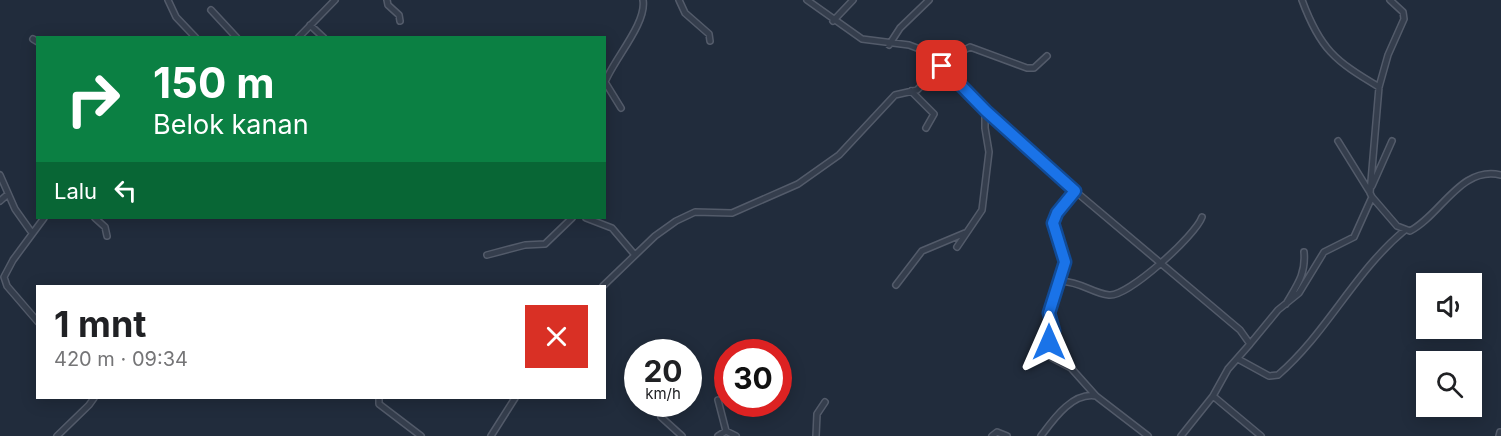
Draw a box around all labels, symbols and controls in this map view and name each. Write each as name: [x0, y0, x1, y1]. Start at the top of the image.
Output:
pin: [916, 40, 967, 91]
icon: arrive: [925, 49, 958, 82]
text: 150 m: [153, 57, 275, 108]
icon: right: [54, 60, 132, 138]
text: Belok kanan: [153, 108, 309, 141]
icon: left: [109, 174, 142, 207]
text: Lalu: [54, 178, 97, 204]
map controls: [1416, 273, 1482, 417]
button: sound: [1416, 273, 1482, 339]
text: 1 mnt: [54, 302, 147, 346]
button: close: [525, 305, 588, 368]
position arrow: [1017, 310, 1081, 374]
speed limit sign: 30: [714, 339, 792, 417]
text: 420 m · 09:34: [54, 347, 188, 371]
button: search: [1416, 351, 1482, 417]
text: 20: [643, 353, 683, 389]
text: km/h: [645, 384, 681, 403]

